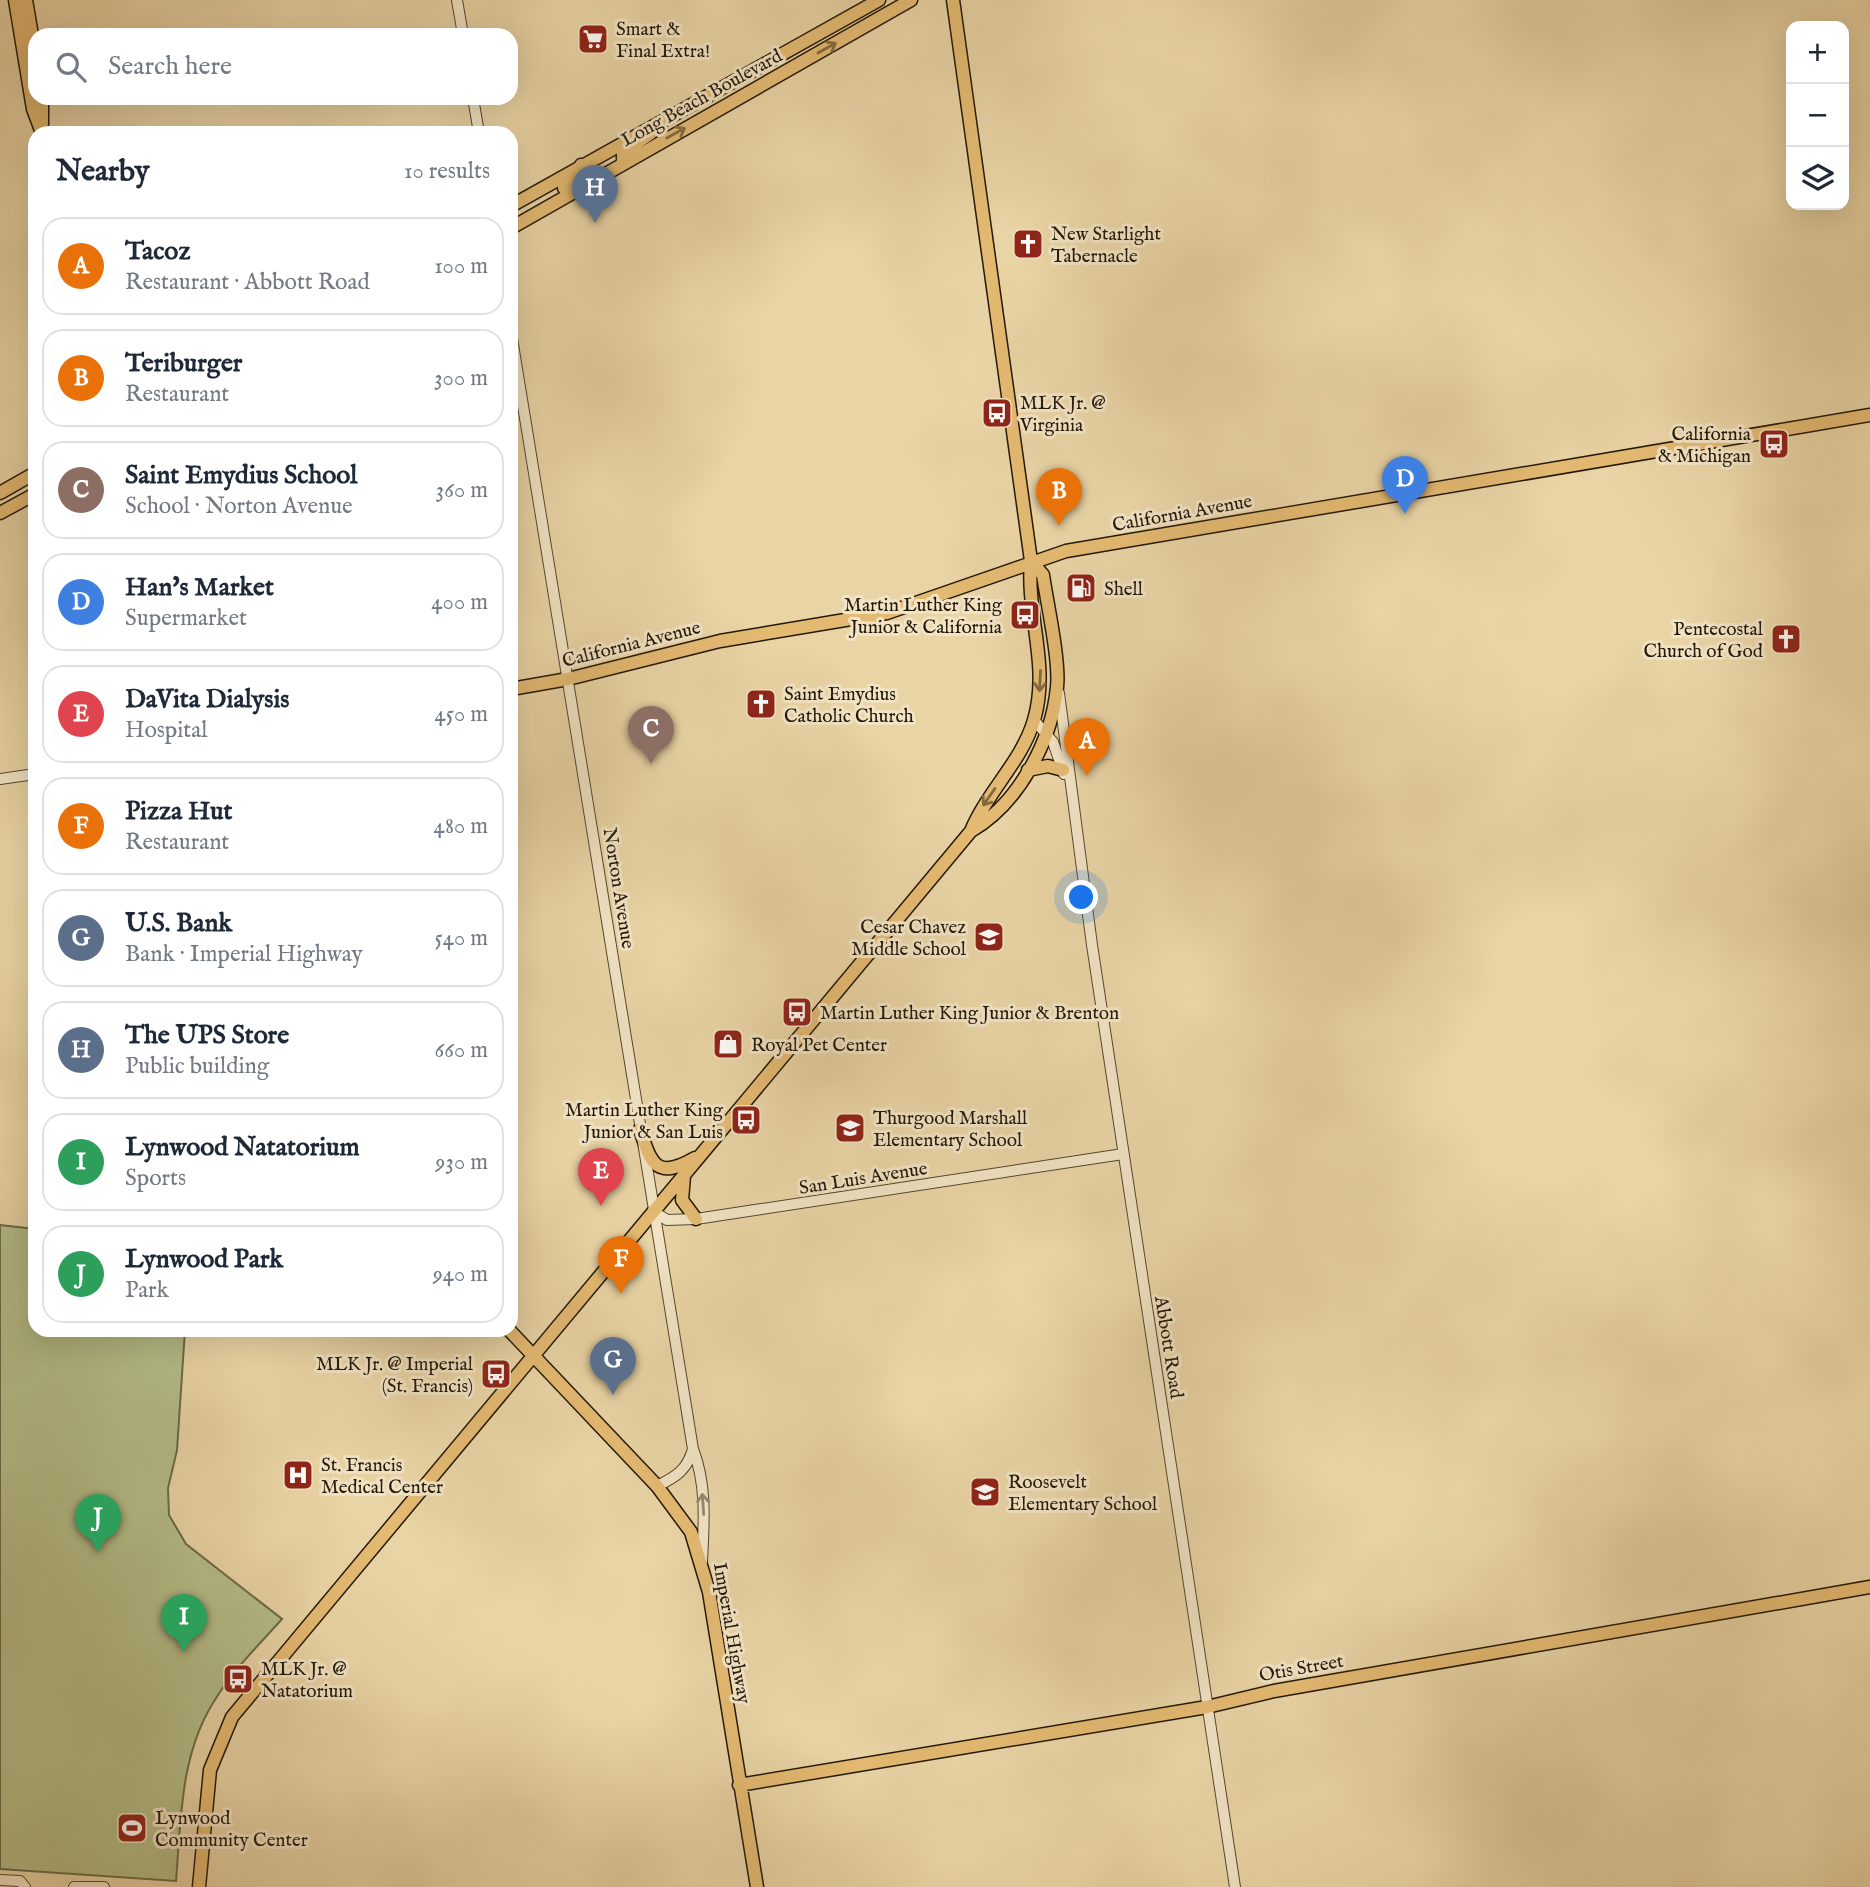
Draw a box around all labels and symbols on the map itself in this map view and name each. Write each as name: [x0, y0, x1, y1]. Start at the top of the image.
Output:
place label: Smart & Final Extra!: [616, 18, 710, 64]
supermarket icon: Smart & Final Extra!: [576, 22, 610, 56]
one-way arrow: [816, 41, 836, 55]
street label: Long Beach Boulevard: [617, 44, 787, 153]
one-way arrow: [666, 126, 686, 140]
pin: H: [572, 165, 618, 223]
place label: New Starlight Tabernacle: [1051, 223, 1161, 269]
church icon: New Starlight Tabernacle: [1011, 227, 1045, 261]
place label: MLK Jr. @ Virginia: [1019, 392, 1106, 438]
bus stop icon: MLK Jr. @ Virginia: [980, 396, 1014, 430]
place label: California & Michigan: [1658, 423, 1752, 469]
bus stop icon: California & Michigan: [1757, 427, 1791, 461]
pin: D: [1382, 456, 1428, 514]
pin: B: [1036, 468, 1082, 526]
street label: California Avenue: [1111, 490, 1254, 538]
fuel station icon: Shell: [1064, 571, 1098, 605]
place label: Shell: [1104, 578, 1144, 602]
place label: Martin Luther King Junior & California: [844, 594, 1003, 640]
bus stop icon: Martin Luther King Junior & California: [1008, 598, 1042, 632]
street label: California Avenue: [560, 616, 703, 674]
place label: Pentecostal Church of God: [1643, 618, 1764, 664]
church icon: Pentecostal Church of God: [1769, 622, 1803, 656]
one-way arrow: [1033, 669, 1046, 692]
place label: Saint Emydius Catholic Church: [784, 683, 914, 729]
church icon: Saint Emydius Catholic Church: [744, 687, 778, 721]
pin: C: [628, 706, 674, 764]
pin: A: [1064, 718, 1110, 776]
one-way arrow: [982, 787, 996, 806]
street label: Norton Avenue: [597, 826, 639, 951]
your location: [1064, 880, 1098, 914]
place label: Cesar Chavez Middle School: [851, 916, 967, 962]
school or university icon: Cesar Chavez Middle School: [972, 920, 1006, 954]
bus stop icon: Martin Luther King Junior & Brenton: [780, 995, 814, 1029]
place label: Martin Luther King Junior & Brenton: [820, 1002, 1119, 1026]
shop icon: Royal Pet Center: [711, 1027, 745, 1061]
place label: Royal Pet Center: [751, 1034, 887, 1058]
place label: Martin Luther King Junior & San Luis: [565, 1099, 724, 1145]
bus stop icon: Martin Luther King Junior & San Luis: [729, 1103, 763, 1137]
place label: Thurgood Marshall Elementary School: [873, 1107, 1028, 1153]
school or university icon: Thurgood Marshall Elementary School: [833, 1111, 867, 1145]
pin: E: [578, 1148, 624, 1206]
street label: San Luis Avenue: [797, 1157, 929, 1201]
pin: F: [598, 1236, 644, 1294]
street label: Abbott Road: [1148, 1293, 1188, 1401]
pin: G: [590, 1337, 636, 1395]
place label: MLK Jr. @ Imperial (St. Francis): [316, 1353, 474, 1399]
bus stop icon: MLK Jr. @ Imperial (St. Francis): [479, 1357, 513, 1391]
place label: St. Francis Medical Center: [321, 1454, 443, 1500]
hospital icon: St. Francis Medical Center: [281, 1458, 315, 1492]
place label: Roosevelt Elementary School: [1008, 1471, 1158, 1517]
school or university icon: Roosevelt Elementary School: [968, 1475, 1002, 1509]
one-way arrow: [696, 1493, 709, 1516]
pin: J: [75, 1494, 121, 1552]
street label: Imperial Highway: [707, 1561, 755, 1706]
pin: I: [161, 1594, 207, 1652]
street label: Otis Street: [1257, 1650, 1346, 1688]
place label: MLK Jr. @ Natatorium: [261, 1658, 353, 1704]
bus stop icon: MLK Jr. @ Natatorium: [221, 1662, 255, 1696]
place label: Lynwood Community Center: [155, 1807, 308, 1853]
sports icon: Lynwood Community Center: [115, 1811, 149, 1845]

